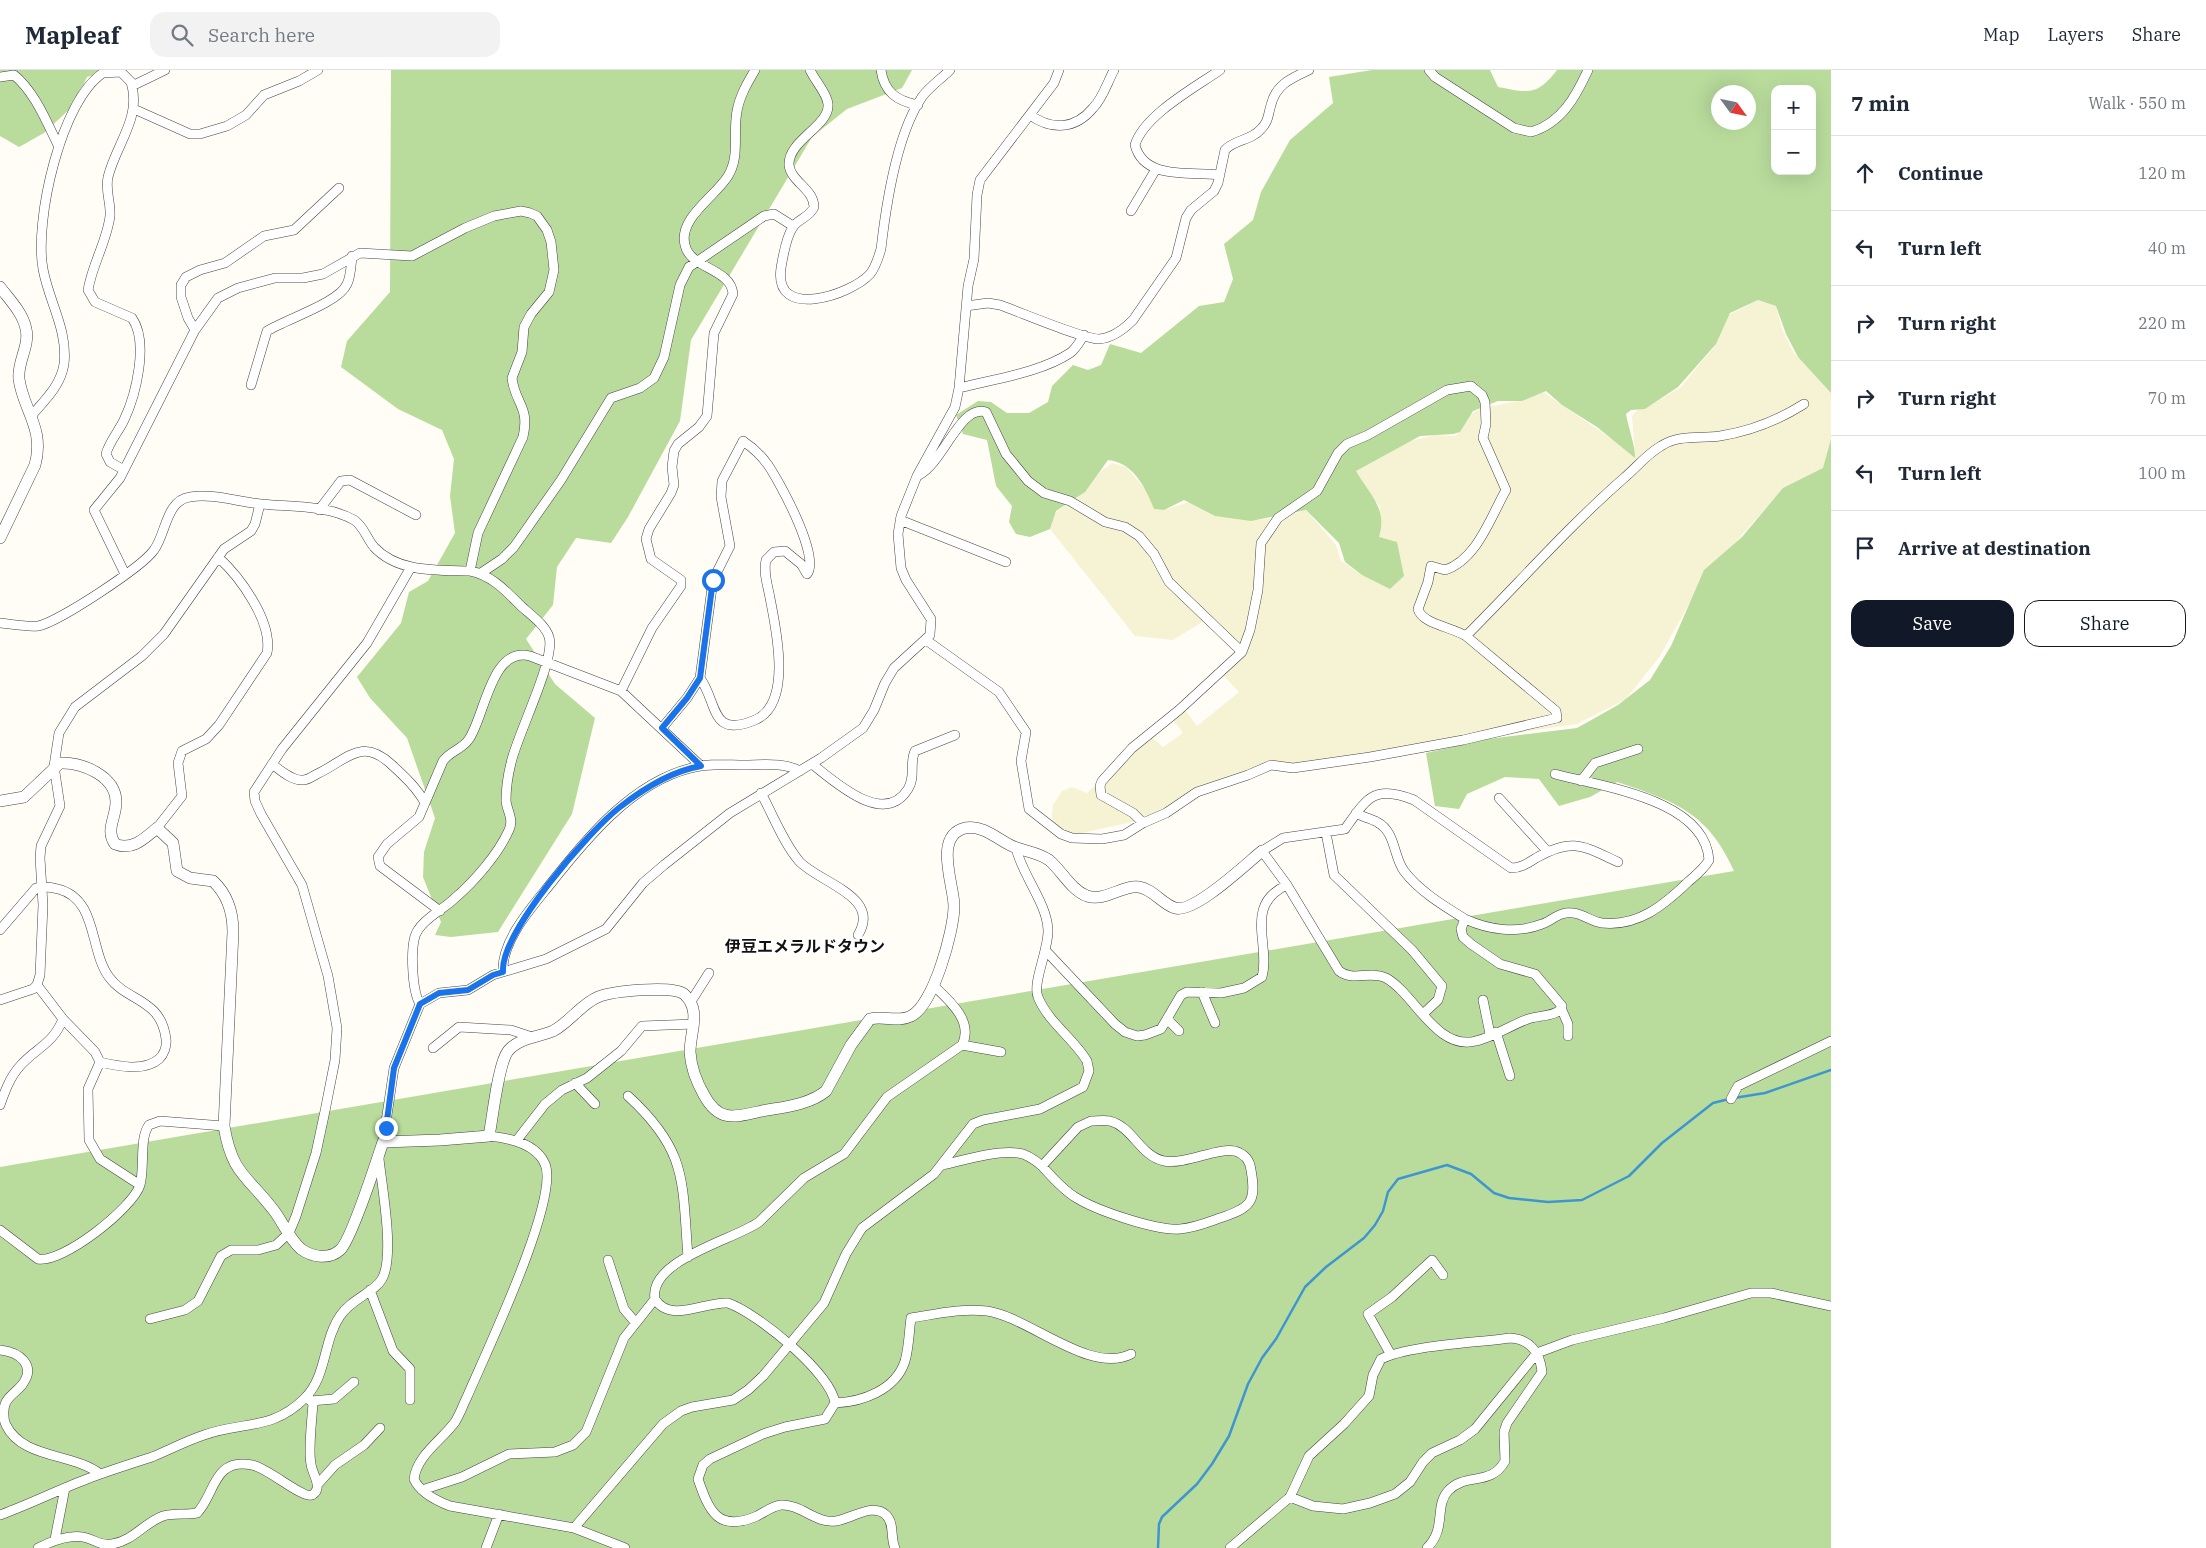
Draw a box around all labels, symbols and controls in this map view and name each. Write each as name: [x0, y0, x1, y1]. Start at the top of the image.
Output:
search box: [150, 12, 500, 57]
text: Mapleaf: [25, 19, 120, 51]
icon: search: [168, 21, 196, 49]
text: Search here: [208, 23, 315, 47]
text: Map: [1983, 23, 2020, 46]
text: Layers: [2048, 23, 2104, 46]
text: Share: [2132, 23, 2181, 46]
north arrow: [1711, 85, 1756, 130]
map controls: [1771, 85, 1816, 175]
button: +: [1771, 85, 1816, 130]
text: 7 min: [1851, 89, 1910, 117]
text: Walk · 550 m: [2088, 93, 2186, 113]
button: −: [1771, 130, 1816, 175]
icon: ahead: [1851, 159, 1879, 187]
text: Continue: [1898, 161, 1983, 185]
text: 120 m: [2138, 163, 2186, 183]
icon: left: [1851, 234, 1879, 262]
text: Turn left: [1898, 236, 1981, 260]
text: 40 m: [2148, 238, 2186, 258]
icon: right: [1851, 309, 1879, 337]
text: Turn right: [1898, 311, 1996, 335]
text: 220 m: [2138, 313, 2186, 333]
icon: right: [1851, 384, 1879, 412]
text: Turn right: [1898, 386, 1996, 410]
text: 70 m: [2148, 388, 2186, 408]
icon: left: [1851, 459, 1879, 487]
text: Turn left: [1898, 461, 1981, 485]
text: 100 m: [2138, 463, 2186, 483]
icon: arrive: [1851, 534, 1879, 562]
text: Arrive at destination: [1898, 536, 2091, 560]
route start: [702, 569, 725, 592]
button: Save: [1851, 600, 2014, 647]
button: Share: [2024, 600, 2186, 647]
district label: 伊豆エメラルドタウン: [724, 936, 885, 956]
route end: [375, 1117, 398, 1140]

